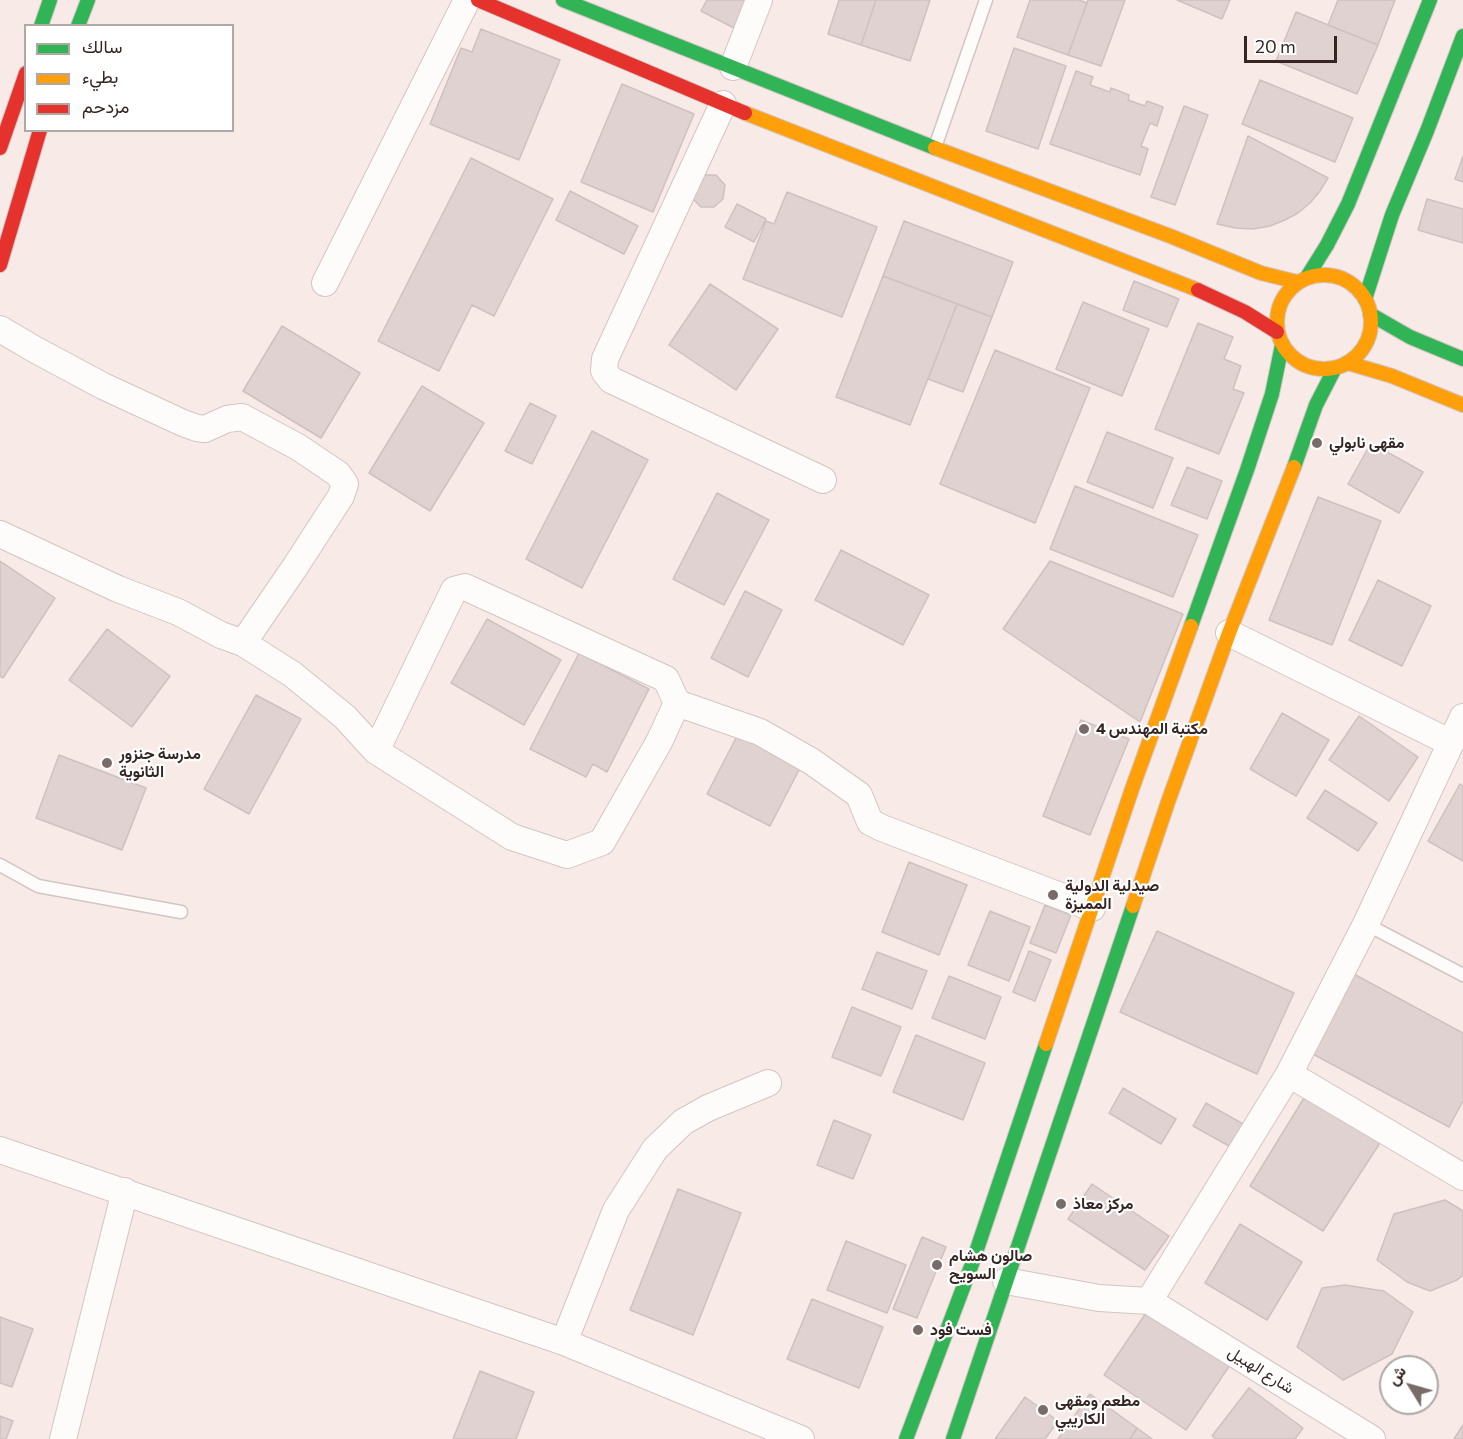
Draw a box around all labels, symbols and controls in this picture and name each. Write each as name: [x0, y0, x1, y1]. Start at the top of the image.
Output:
legend: [24, 24, 234, 132]
scale bar: [1247, 24, 1340, 62]
text: سالك: [82, 35, 122, 57]
text: 20 m: [1255, 35, 1296, 57]
text: بطيء: [82, 65, 118, 87]
text: مزدحم: [82, 95, 129, 117]
place label: مقهى نابولي: [1329, 433, 1404, 453]
marker: مقهى نابولي: [1310, 436, 1324, 450]
place label: مكتبة المهندس 4: [1096, 719, 1208, 739]
marker: مكتبة المهندس 4: [1077, 722, 1091, 736]
place label: مدرسة جنزور الثانوية: [119, 744, 201, 782]
marker: مدرسة جنزور الثانوية: [100, 756, 114, 770]
place label: صيدلية الدولية المميزة: [1065, 876, 1159, 914]
marker: صيدلية الدولية المميزة: [1046, 888, 1060, 902]
place label: مركز معاذ: [1073, 1194, 1133, 1214]
marker: مركز معاذ: [1054, 1197, 1068, 1211]
place label: صالون هشام السويح: [949, 1246, 1032, 1284]
marker: صالون هشام السويح: [930, 1258, 944, 1272]
place label: فست فود: [930, 1320, 992, 1340]
marker: فست فود: [911, 1323, 925, 1337]
street label: شارع الهبيل: [1224, 1342, 1298, 1398]
north arrow: [1379, 1355, 1439, 1415]
text: ش: [1382, 1362, 1409, 1388]
place label: مطعم ومقهى الكاريبي: [1055, 1391, 1140, 1429]
marker: مطعم ومقهى الكاريبي: [1036, 1403, 1050, 1417]

